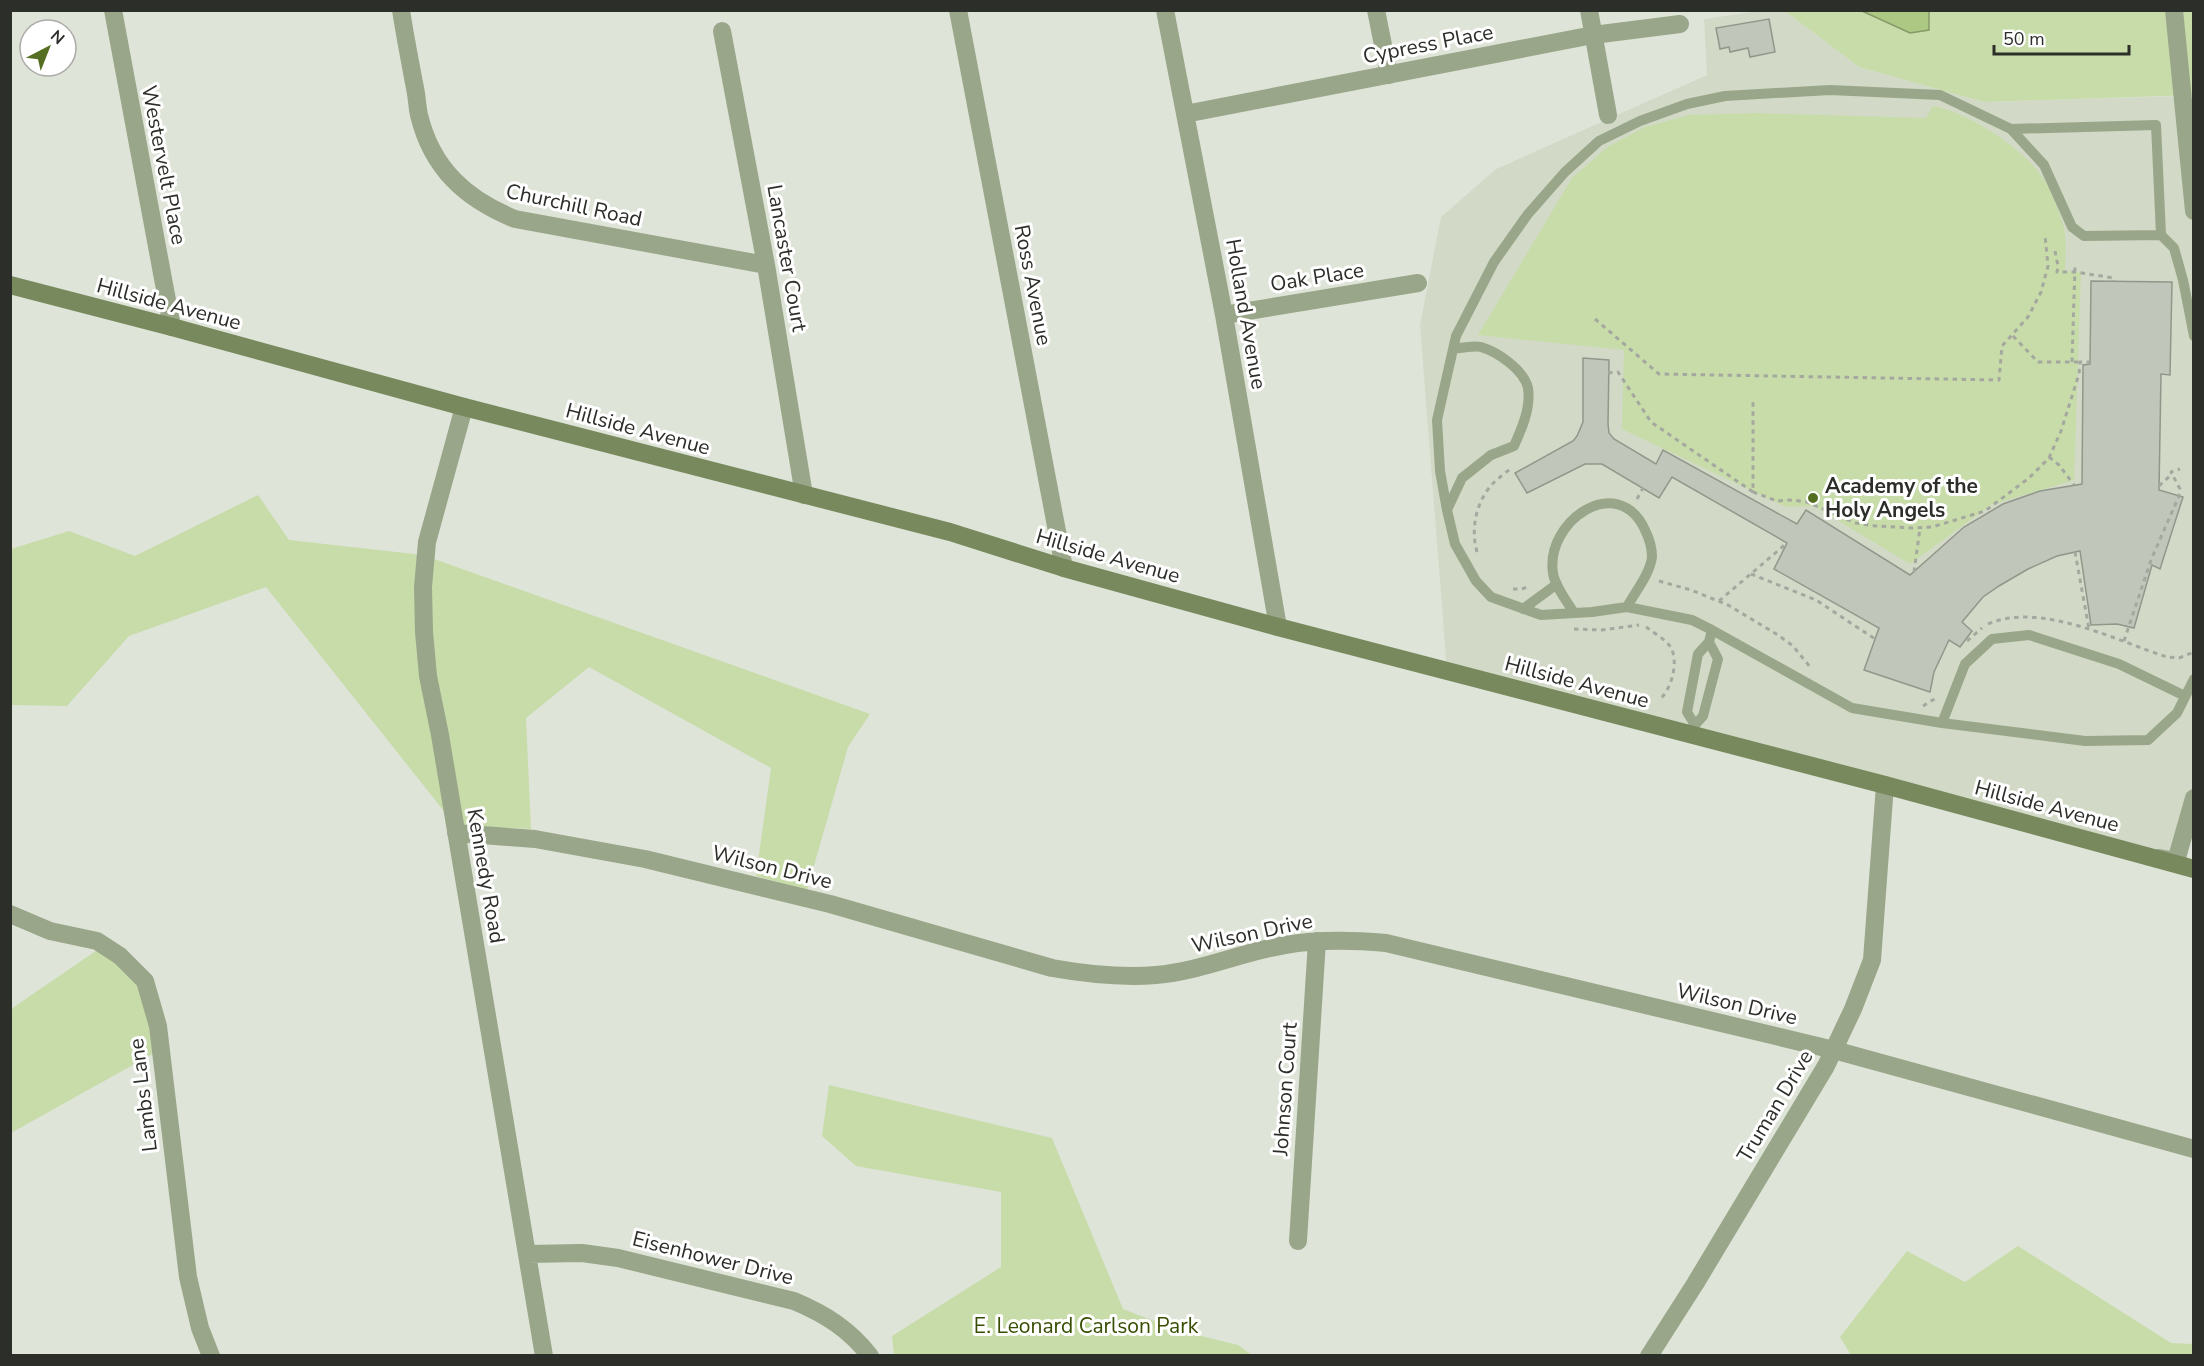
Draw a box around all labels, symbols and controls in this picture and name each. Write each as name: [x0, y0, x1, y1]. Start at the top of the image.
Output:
north arrow: [18, 18, 78, 78]
street label: Cypress Place: [1360, 18, 1496, 70]
scale bar: [1994, 18, 2129, 56]
text: N: [46, 25, 69, 50]
text: 50 m: [2003, 27, 2045, 51]
street label: Westervelt Place: [135, 83, 193, 247]
street label: Churchill Road: [503, 177, 645, 233]
street label: Lancaster Court: [760, 182, 814, 334]
street label: Ross Avenue: [1008, 222, 1058, 348]
street label: Holland Avenue: [1219, 237, 1273, 391]
street label: Oak Place: [1268, 256, 1366, 298]
street label: Hillside Avenue: [94, 271, 244, 337]
street label: Hillside Avenue: [563, 396, 713, 462]
place label: Academy of the Holy Angels: [1825, 472, 1978, 524]
marker: Academy of the Holy Angels: [1806, 491, 1820, 505]
street label: Hillside Avenue: [1033, 522, 1183, 590]
street label: Hillside Avenue: [1502, 649, 1652, 715]
street label: Hillside Avenue: [1972, 773, 2122, 839]
street label: Kennedy Road: [460, 806, 512, 946]
street label: Wilson Drive: [709, 839, 835, 895]
street label: Wilson Drive: [1189, 907, 1315, 959]
street label: Wilson Drive: [1674, 977, 1800, 1031]
street label: Johnson Court: [1266, 1021, 1304, 1158]
street label: Lambs Lane: [122, 1037, 164, 1153]
street label: Truman Drive: [1730, 1045, 1820, 1167]
street label: Eisenhower Drive: [629, 1224, 797, 1292]
park label: E. Leonard Carlson Park: [974, 1312, 1199, 1340]

